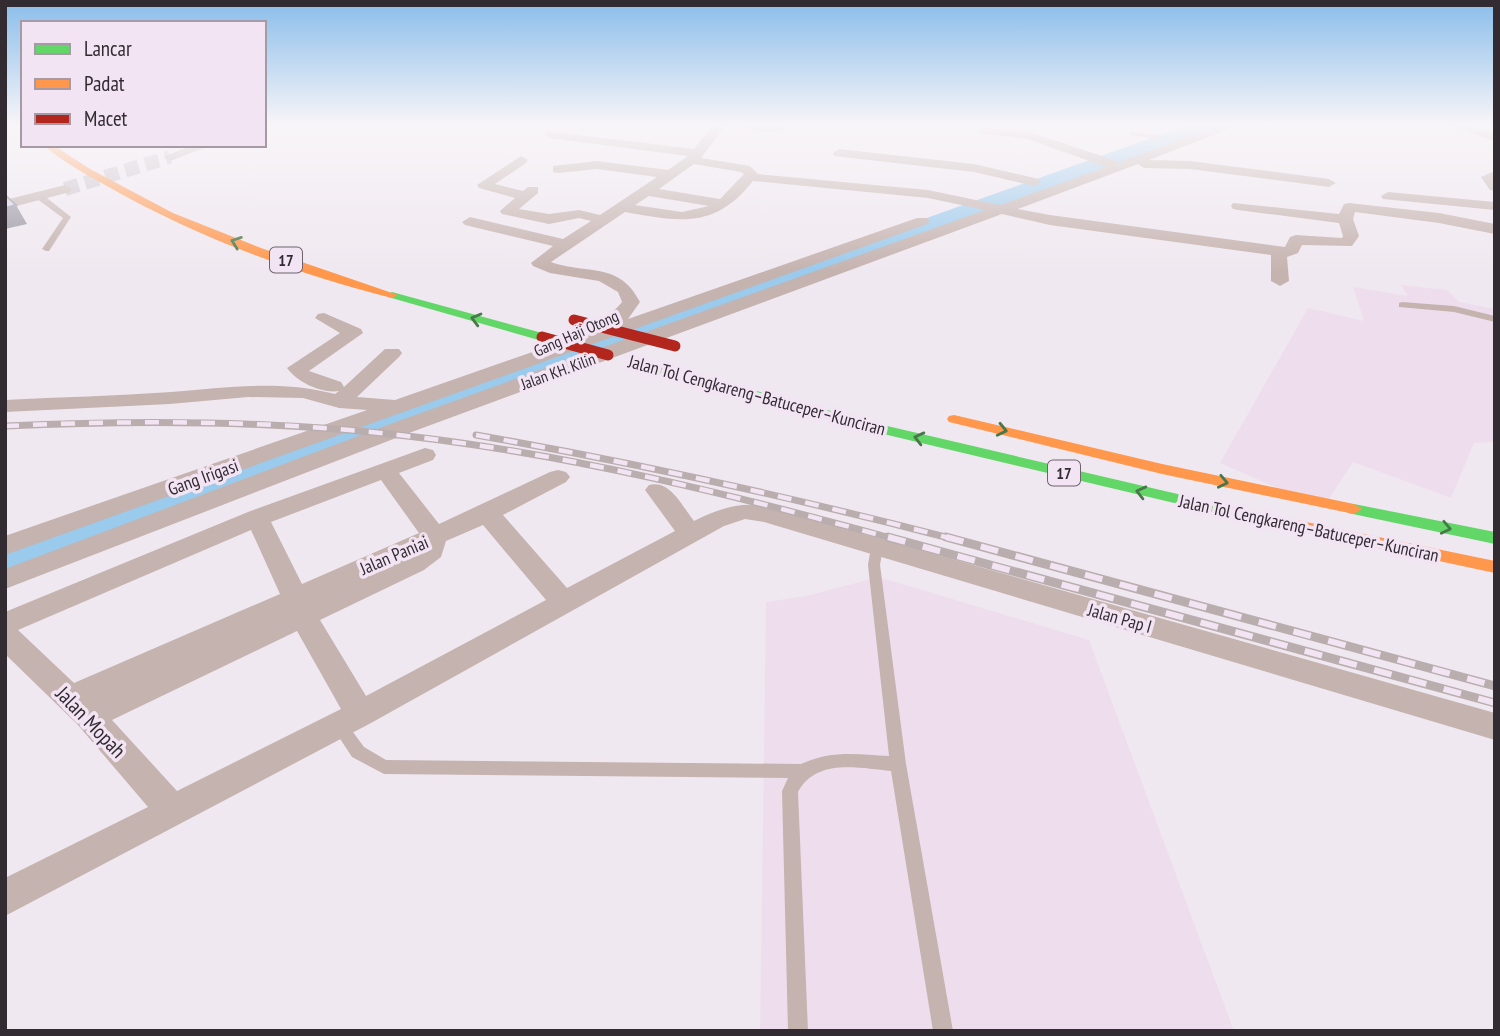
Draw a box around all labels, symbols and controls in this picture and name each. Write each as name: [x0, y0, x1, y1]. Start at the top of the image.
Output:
legend: [21, 21, 266, 147]
text: Lancar: [84, 35, 132, 62]
text: Padat: [84, 70, 125, 97]
text: Macet: [84, 105, 128, 132]
one-way arrow: [231, 236, 243, 250]
road number: 17: [270, 248, 302, 272]
street label: Gang Haji Otong: [530, 305, 622, 361]
one-way arrow: [470, 313, 482, 327]
street label: Jalan KH. Kilin: [517, 348, 598, 394]
street label: Jalan Tol Cengkareng–Batuceper–Kunciran: [625, 349, 888, 440]
one-way arrow: [996, 422, 1008, 437]
one-way arrow: [913, 432, 925, 446]
street label: Gang Irigasi: [165, 454, 241, 500]
road number: 17: [1048, 460, 1080, 486]
one-way arrow: [1217, 473, 1229, 488]
one-way arrow: [1135, 486, 1147, 500]
street label: Jalan Tol Cengkareng–Batuceper–Kunciran: [1176, 489, 1441, 567]
one-way arrow: [1440, 519, 1452, 534]
street label: Jalan Paniai: [355, 530, 432, 580]
street label: Jalan Pap I: [1084, 598, 1155, 638]
street label: Jalan Mopah: [49, 680, 132, 764]

